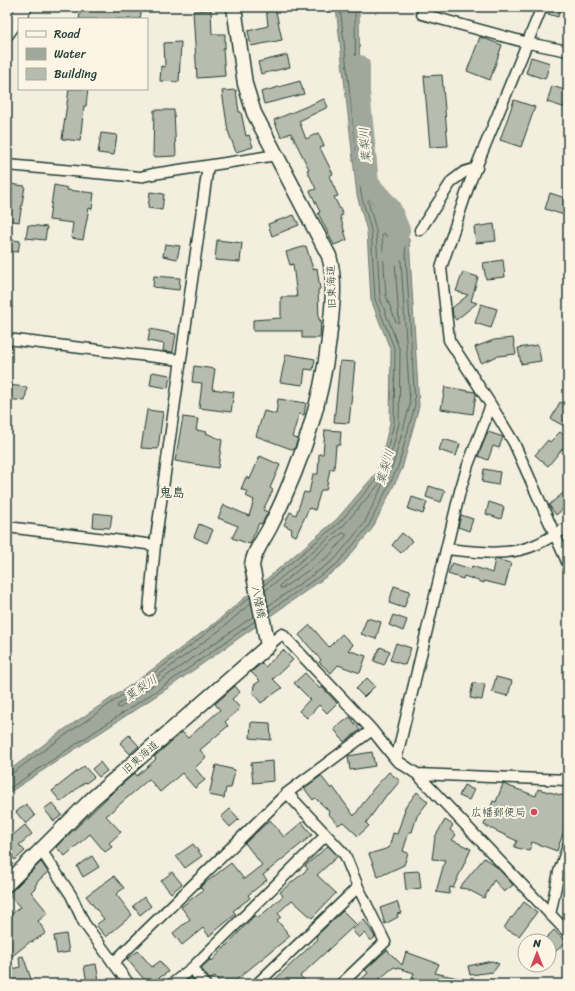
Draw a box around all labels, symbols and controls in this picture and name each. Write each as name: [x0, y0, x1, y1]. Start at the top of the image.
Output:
legend: [18, 18, 148, 90]
text: Road: [54, 23, 81, 45]
text: Water: [54, 43, 87, 65]
text: Building: [54, 63, 97, 85]
water label: 葉梨川: [352, 126, 378, 164]
street label: 旧東海道: [321, 265, 342, 309]
water label: 葉梨川: [369, 447, 401, 487]
district label: 鬼島: [159, 481, 185, 504]
street label: 八幡橋: [246, 584, 271, 620]
water label: 葉梨川: [120, 669, 162, 707]
street label: 旧東海道: [117, 736, 163, 779]
place label: 広幡郵便局: [471, 803, 526, 822]
marker: 広幡郵便局: [529, 807, 539, 817]
north arrow: [517, 933, 557, 973]
text: N: [532, 934, 541, 953]

